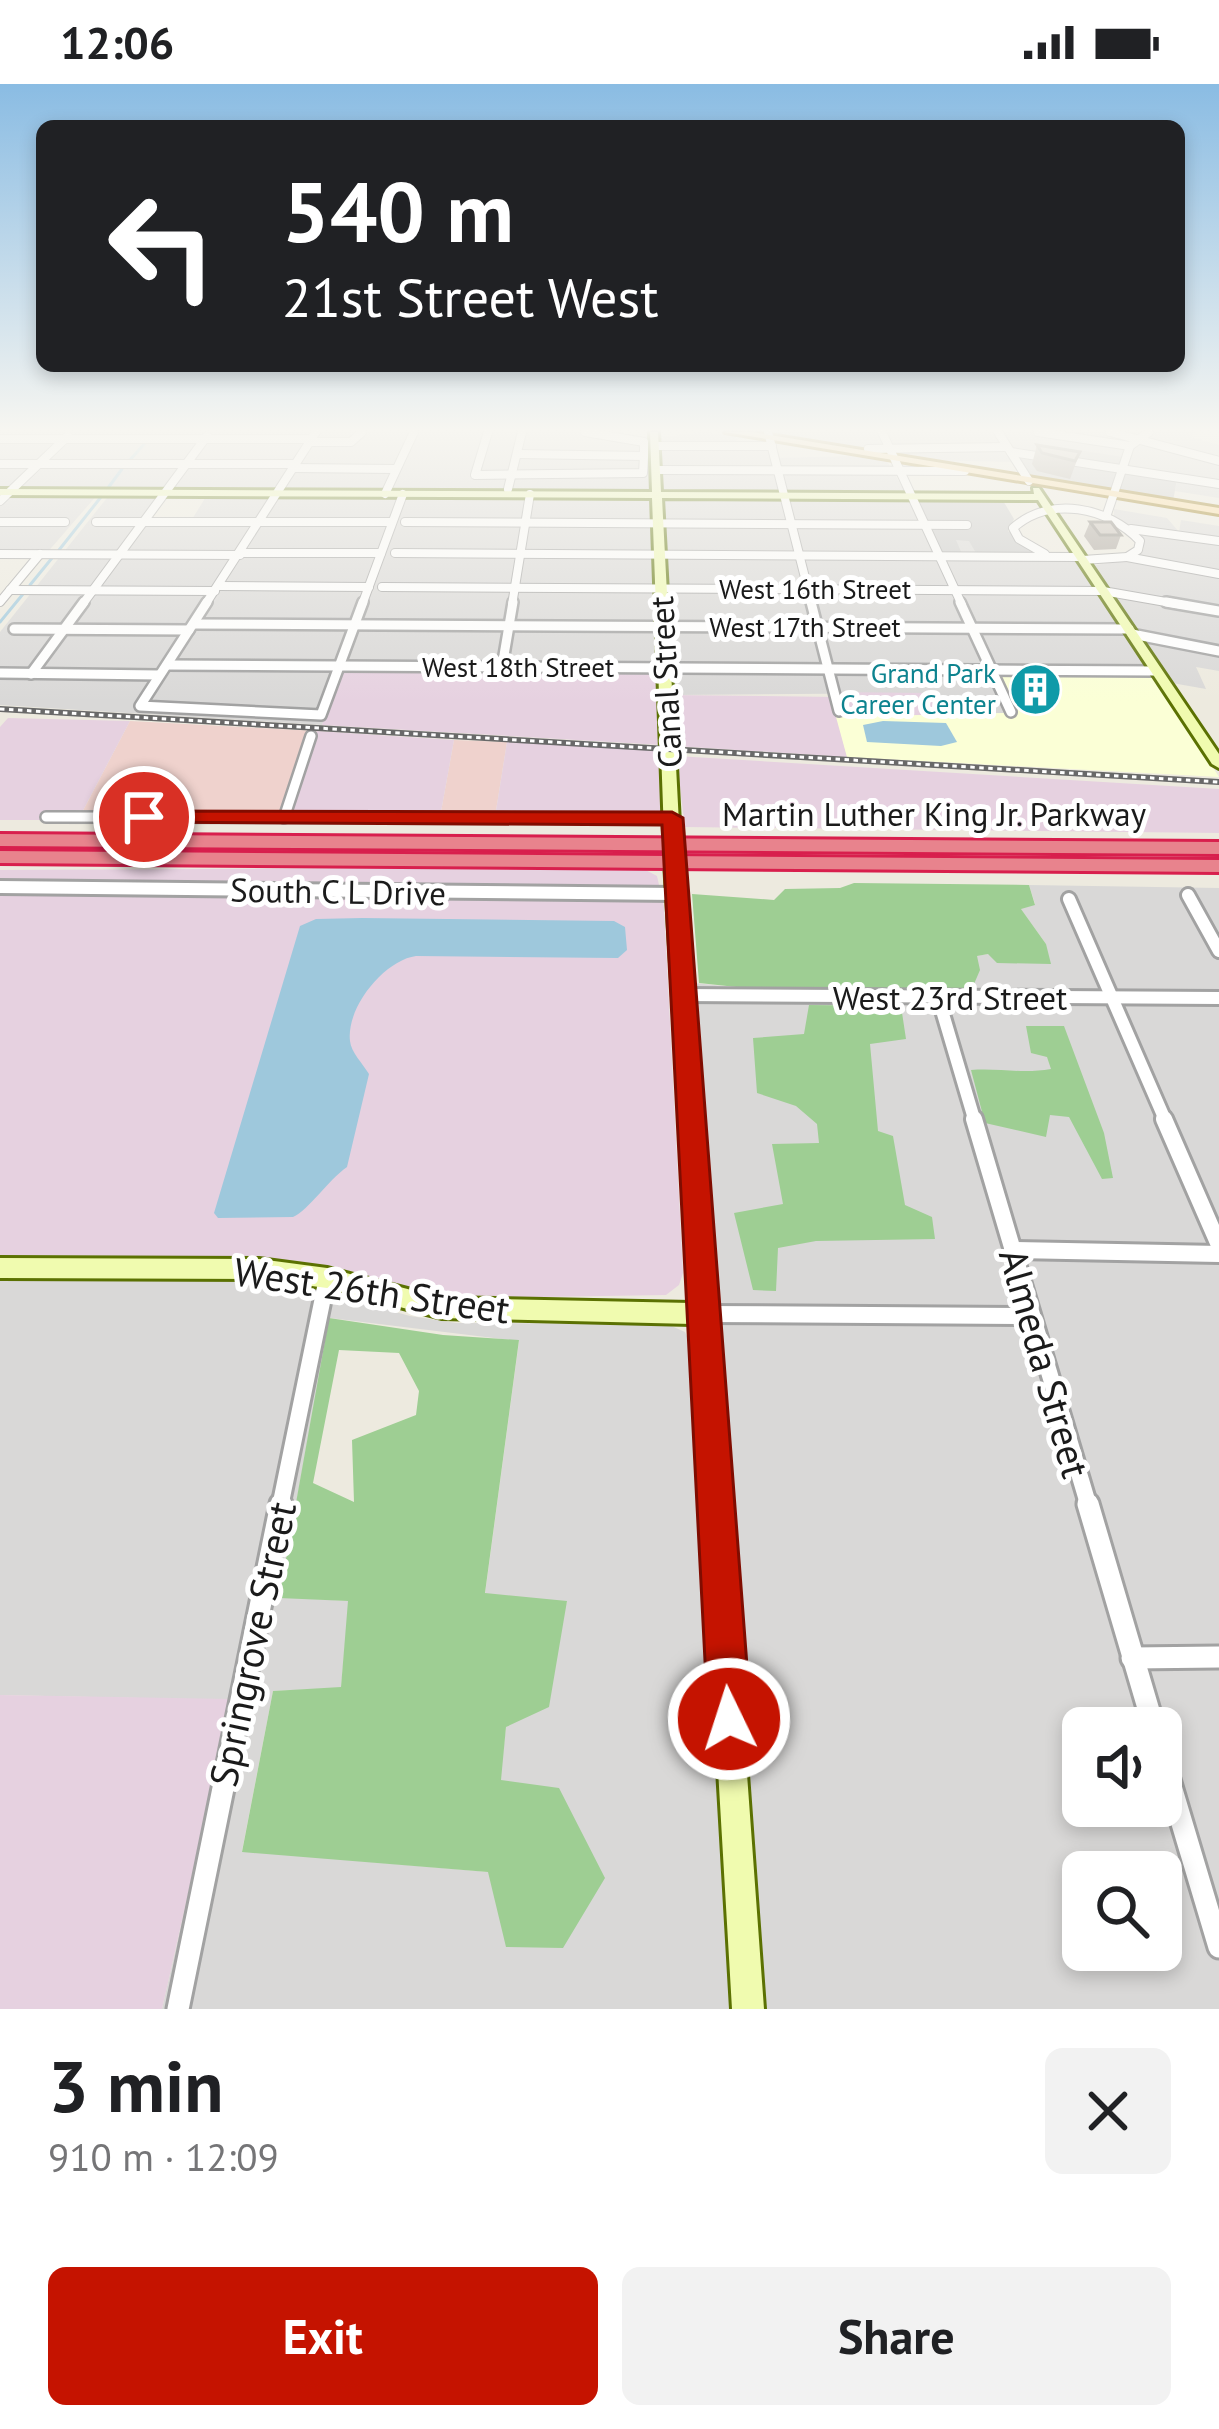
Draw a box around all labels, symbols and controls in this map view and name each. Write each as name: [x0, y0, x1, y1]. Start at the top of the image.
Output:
text: 12:06: [60, 13, 174, 71]
text: 540 m: [282, 156, 514, 265]
icon: left: [84, 168, 240, 324]
text: 21st Street West: [282, 262, 659, 332]
street label: West 16th Street: [719, 572, 911, 606]
street label: Canal Street: [639, 595, 691, 769]
street label: West 17th Street: [709, 610, 901, 644]
street label: West 18th Street: [422, 650, 614, 684]
place label: Grand Park Career Center: [840, 656, 996, 721]
building icon: Grand Park Career Center: [1007, 661, 1063, 717]
pin: [93, 766, 195, 868]
icon: arrive: [111, 784, 177, 850]
street label: Martin Luther King Jr. Parkway: [722, 792, 1147, 835]
street label: South C L Drive: [230, 868, 446, 914]
street label: West 23rd Street: [833, 976, 1067, 1019]
street label: Almeda Street: [988, 1243, 1102, 1483]
street label: West 26th Street: [231, 1245, 513, 1335]
street label: Springrove Street: [197, 1497, 307, 1791]
position arrow: [666, 1656, 792, 1782]
map controls: [1062, 1707, 1182, 1971]
button: sound: [1062, 1707, 1182, 1827]
button: search: [1062, 1851, 1182, 1971]
text: 3 min: [48, 2039, 224, 2132]
button: close: [1045, 2048, 1171, 2174]
text: 910 m · 12:09: [48, 2131, 279, 2182]
button: Exit: [48, 2267, 598, 2405]
button: Share: [622, 2267, 1171, 2405]

